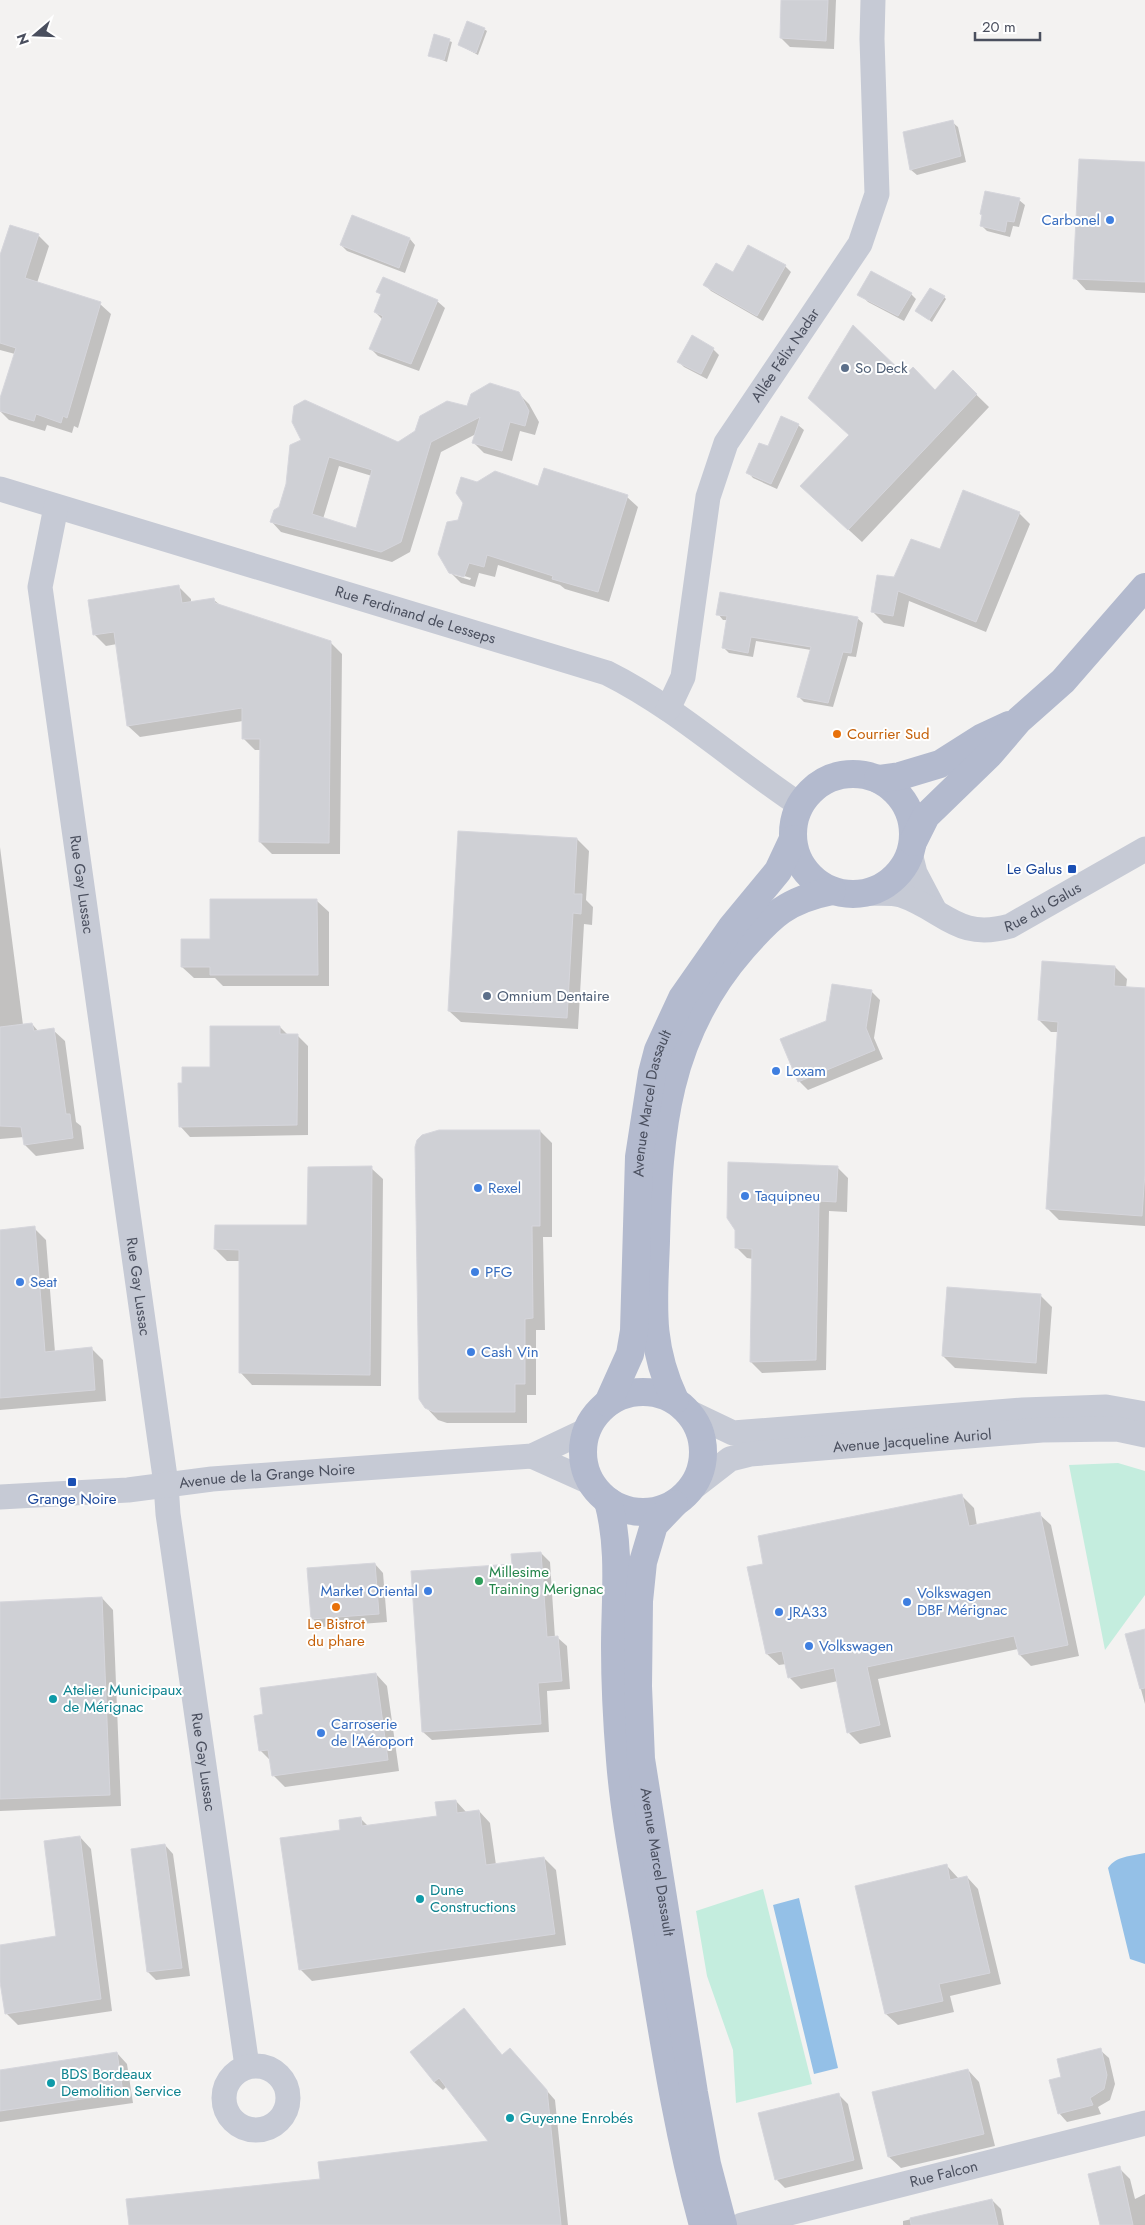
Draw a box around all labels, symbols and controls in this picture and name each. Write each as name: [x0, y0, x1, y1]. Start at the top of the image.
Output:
north arrow: [10, 10, 60, 60]
scale bar: [975, 10, 1040, 42]
text: 20 m: [982, 16, 1016, 38]
text: N: [11, 31, 34, 48]
place label: Carbonel: [1042, 209, 1100, 231]
marker: Carbonel: [1104, 214, 1116, 226]
street label: Allée Félix Nadar: [745, 303, 825, 407]
place label: So Deck: [855, 357, 908, 379]
marker: So Deck: [839, 362, 851, 374]
street label: Rue Ferdinand de Lesseps: [332, 580, 498, 650]
place label: Courrier Sud: [847, 723, 930, 745]
marker: Courrier Sud: [831, 728, 843, 740]
street label: Rue Gay Lussac: [64, 834, 100, 935]
place label: Le Galus: [1007, 858, 1062, 880]
marker: Le Galus: [1066, 863, 1078, 875]
street label: Rue du Galus: [1002, 877, 1085, 938]
place label: Omnium Dentaire: [497, 985, 610, 1007]
marker: Omnium Dentaire: [481, 990, 493, 1002]
street label: Avenue Marcel Dassault: [627, 1026, 677, 1178]
place label: Loxam: [786, 1060, 826, 1082]
marker: Loxam: [770, 1065, 782, 1077]
place label: Rexel: [488, 1177, 521, 1199]
marker: Rexel: [472, 1182, 484, 1194]
place label: Taquipneu: [755, 1185, 820, 1207]
marker: Taquipneu: [739, 1190, 751, 1202]
street label: Rue Gay Lussac: [120, 1236, 156, 1337]
place label: PFG: [485, 1261, 512, 1283]
marker: PFG: [469, 1266, 481, 1278]
place label: Seat: [30, 1271, 57, 1293]
marker: Seat: [14, 1276, 26, 1288]
place label: Cash Vin: [481, 1341, 539, 1363]
marker: Cash Vin: [465, 1346, 477, 1358]
street label: Avenue Jacqueline Auriol: [832, 1423, 992, 1458]
street label: Avenue de la Grange Noire: [178, 1458, 356, 1494]
marker: Grange Noire: [66, 1476, 78, 1488]
place label: Grange Noire: [28, 1488, 117, 1510]
place label: Millesime Training Merignac: [489, 1561, 603, 1600]
marker: Millesime Training Merignac: [473, 1575, 485, 1587]
place label: Market Oriental: [321, 1580, 418, 1602]
place label: Volkswagen DBF Mérignac: [917, 1582, 1007, 1621]
marker: Market Oriental: [422, 1585, 434, 1597]
marker: Volkswagen DBF Mérignac: [901, 1596, 913, 1608]
marker: Le Bistrot du phare: [330, 1601, 342, 1613]
place label: JRA33: [787, 1601, 827, 1623]
marker: JRA33: [773, 1606, 785, 1618]
place label: Le Bistrot du phare: [307, 1613, 365, 1652]
place label: Volkswagen: [819, 1635, 893, 1657]
marker: Volkswagen: [803, 1640, 815, 1652]
place label: Atelier Municipaux de Mérignac: [63, 1679, 182, 1718]
marker: Atelier Municipaux de Mérignac: [47, 1693, 59, 1705]
street label: Rue Gay Lussac: [186, 1711, 221, 1813]
place label: Carroserie de l'Aéroport: [331, 1713, 414, 1752]
marker: Carroserie de l'Aéroport: [315, 1727, 327, 1739]
street label: Avenue Marcel Dassault: [635, 1786, 680, 1938]
place label: Dune Constructions: [430, 1879, 516, 1918]
marker: Dune Constructions: [414, 1893, 426, 1905]
place label: BDS Bordeaux Demolition Service: [61, 2063, 181, 2102]
marker: BDS Bordeaux Demolition Service: [45, 2077, 57, 2089]
place label: Guyenne Enrobés: [520, 2107, 633, 2129]
marker: Guyenne Enrobés: [504, 2112, 516, 2124]
street label: Rue Falcon: [907, 2155, 980, 2193]

